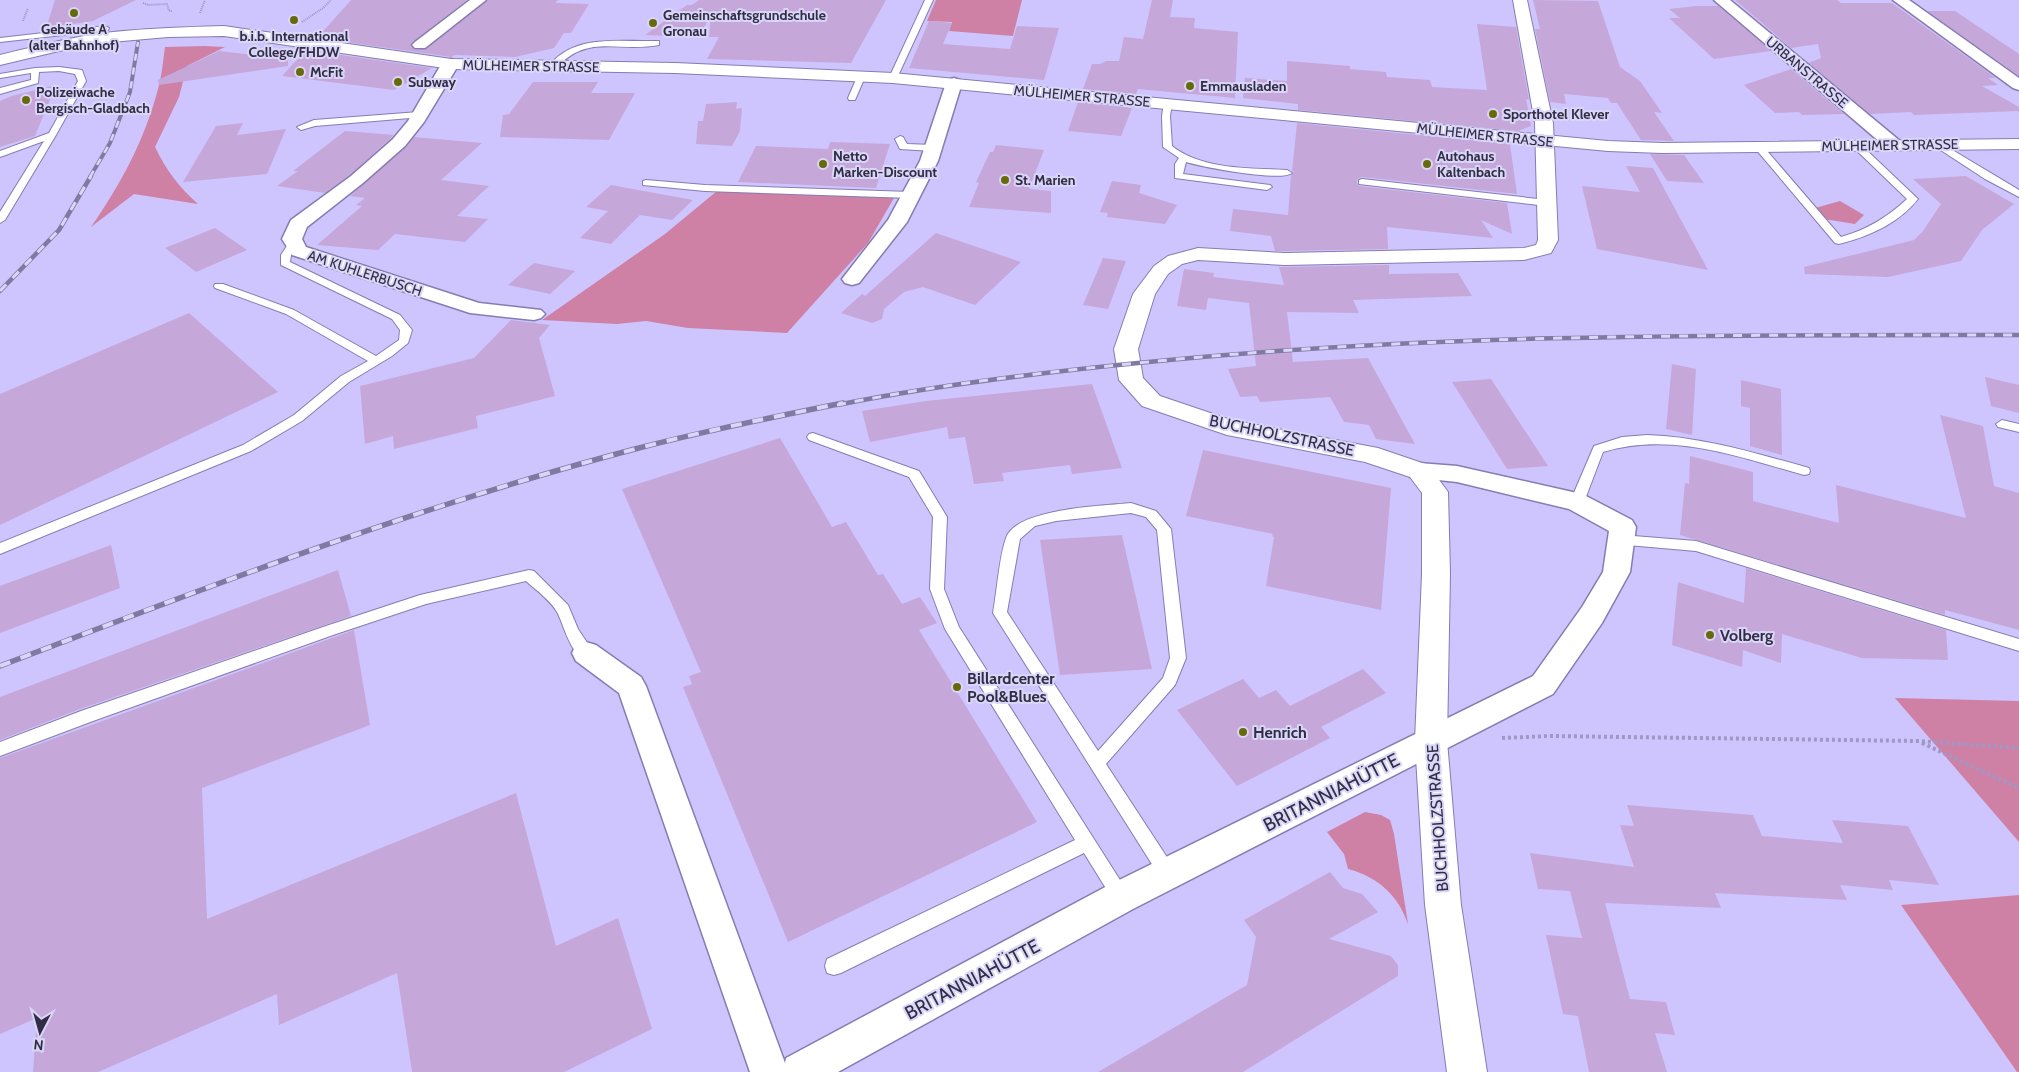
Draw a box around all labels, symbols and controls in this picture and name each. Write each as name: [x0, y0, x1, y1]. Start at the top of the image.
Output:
place label: Gemeinschaftsgrundschule Gronau: [663, 6, 826, 40]
marker: Gebäude A (alter Bahnhof): [68, 7, 80, 19]
marker: b.i.b. International College/FHDW: [288, 14, 300, 26]
marker: Gemeinschaftsgrundschule Gronau: [647, 17, 659, 29]
place label: Gebäude A (alter Bahnhof): [29, 20, 119, 54]
place label: b.i.b. International College/FHDW: [239, 27, 349, 61]
street label: URBANSTRASSE: [1762, 32, 1852, 112]
street label: MÜLHEIMER STRASSE: [462, 56, 600, 76]
place label: McFit: [310, 63, 343, 81]
marker: McFit: [294, 66, 306, 78]
place label: Subway: [408, 73, 456, 91]
marker: Subway: [392, 76, 404, 88]
place label: Emmausladen: [1200, 77, 1286, 95]
marker: Emmausladen: [1184, 80, 1196, 92]
street label: MÜLHEIMER STRASSE: [1013, 81, 1151, 111]
place label: Polizeiwache Bergisch-Gladbach: [36, 83, 150, 117]
marker: Polizeiwache Bergisch-Gladbach: [20, 94, 32, 106]
place label: Sporthotel Klever: [1503, 105, 1609, 123]
marker: Sporthotel Klever: [1487, 108, 1499, 120]
street label: MÜLHEIMER STRASSE: [1416, 119, 1554, 151]
street label: MÜLHEIMER STRASSE: [1821, 135, 1959, 155]
place label: Netto Marken-Discount: [833, 147, 937, 181]
place label: Autohaus Kaltenbach: [1437, 147, 1505, 181]
marker: Netto Marken-Discount: [817, 158, 829, 170]
marker: Autohaus Kaltenbach: [1421, 158, 1433, 170]
place label: St. Marien: [1015, 171, 1076, 189]
marker: St. Marien: [999, 174, 1011, 186]
street label: AM KUHLERBUSCH: [305, 246, 425, 300]
street label: BUCHHOLZSTRASSE: [1208, 411, 1356, 460]
place label: Volberg: [1720, 626, 1773, 645]
marker: Volberg: [1704, 629, 1716, 641]
place label: Billardcenter Pool&Blues: [967, 669, 1055, 706]
marker: Billardcenter Pool&Blues: [951, 681, 963, 693]
place label: Henrich: [1253, 723, 1307, 742]
marker: Henrich: [1237, 726, 1249, 738]
street label: BUCHHOLZSTRASSE: [1423, 744, 1452, 892]
street label: BRITANNIAHÜTTE: [1259, 748, 1403, 837]
street label: BRITANNIAHÜTTE: [901, 934, 1044, 1025]
north arrow: [15, 1007, 65, 1057]
text: N: [33, 1035, 45, 1054]

